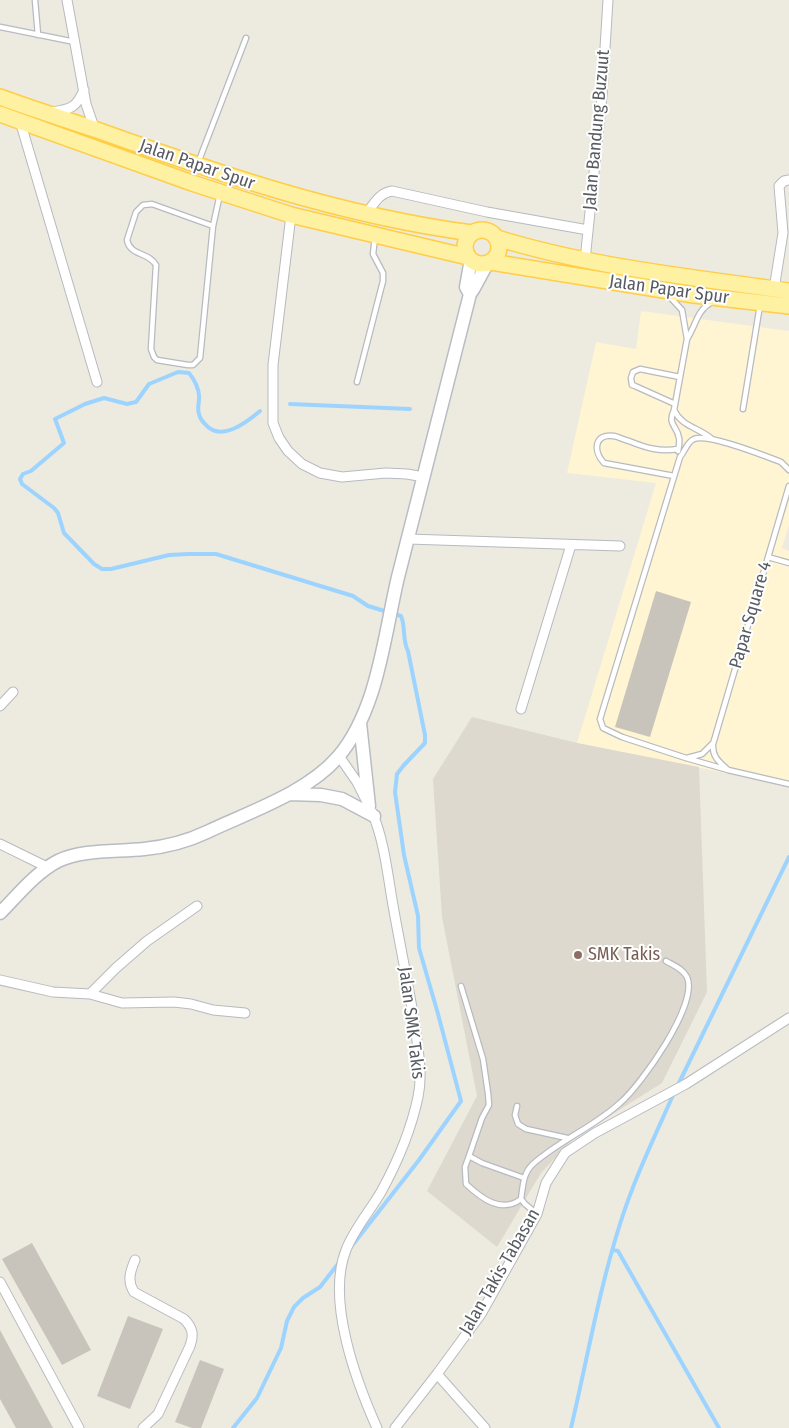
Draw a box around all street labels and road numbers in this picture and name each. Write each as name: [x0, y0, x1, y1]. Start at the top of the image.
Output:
street label: Jalan Bandung Buzuut: [579, 49, 615, 211]
street label: Jalan Papar Spur: [136, 135, 258, 195]
street label: Jalan Papar Spur: [608, 271, 730, 309]
street label: Papar Square 4: [725, 559, 777, 671]
street label: Jalan SMK Takis: [393, 966, 429, 1080]
street label: Jalan Takis Tabasan: [455, 1205, 545, 1339]

